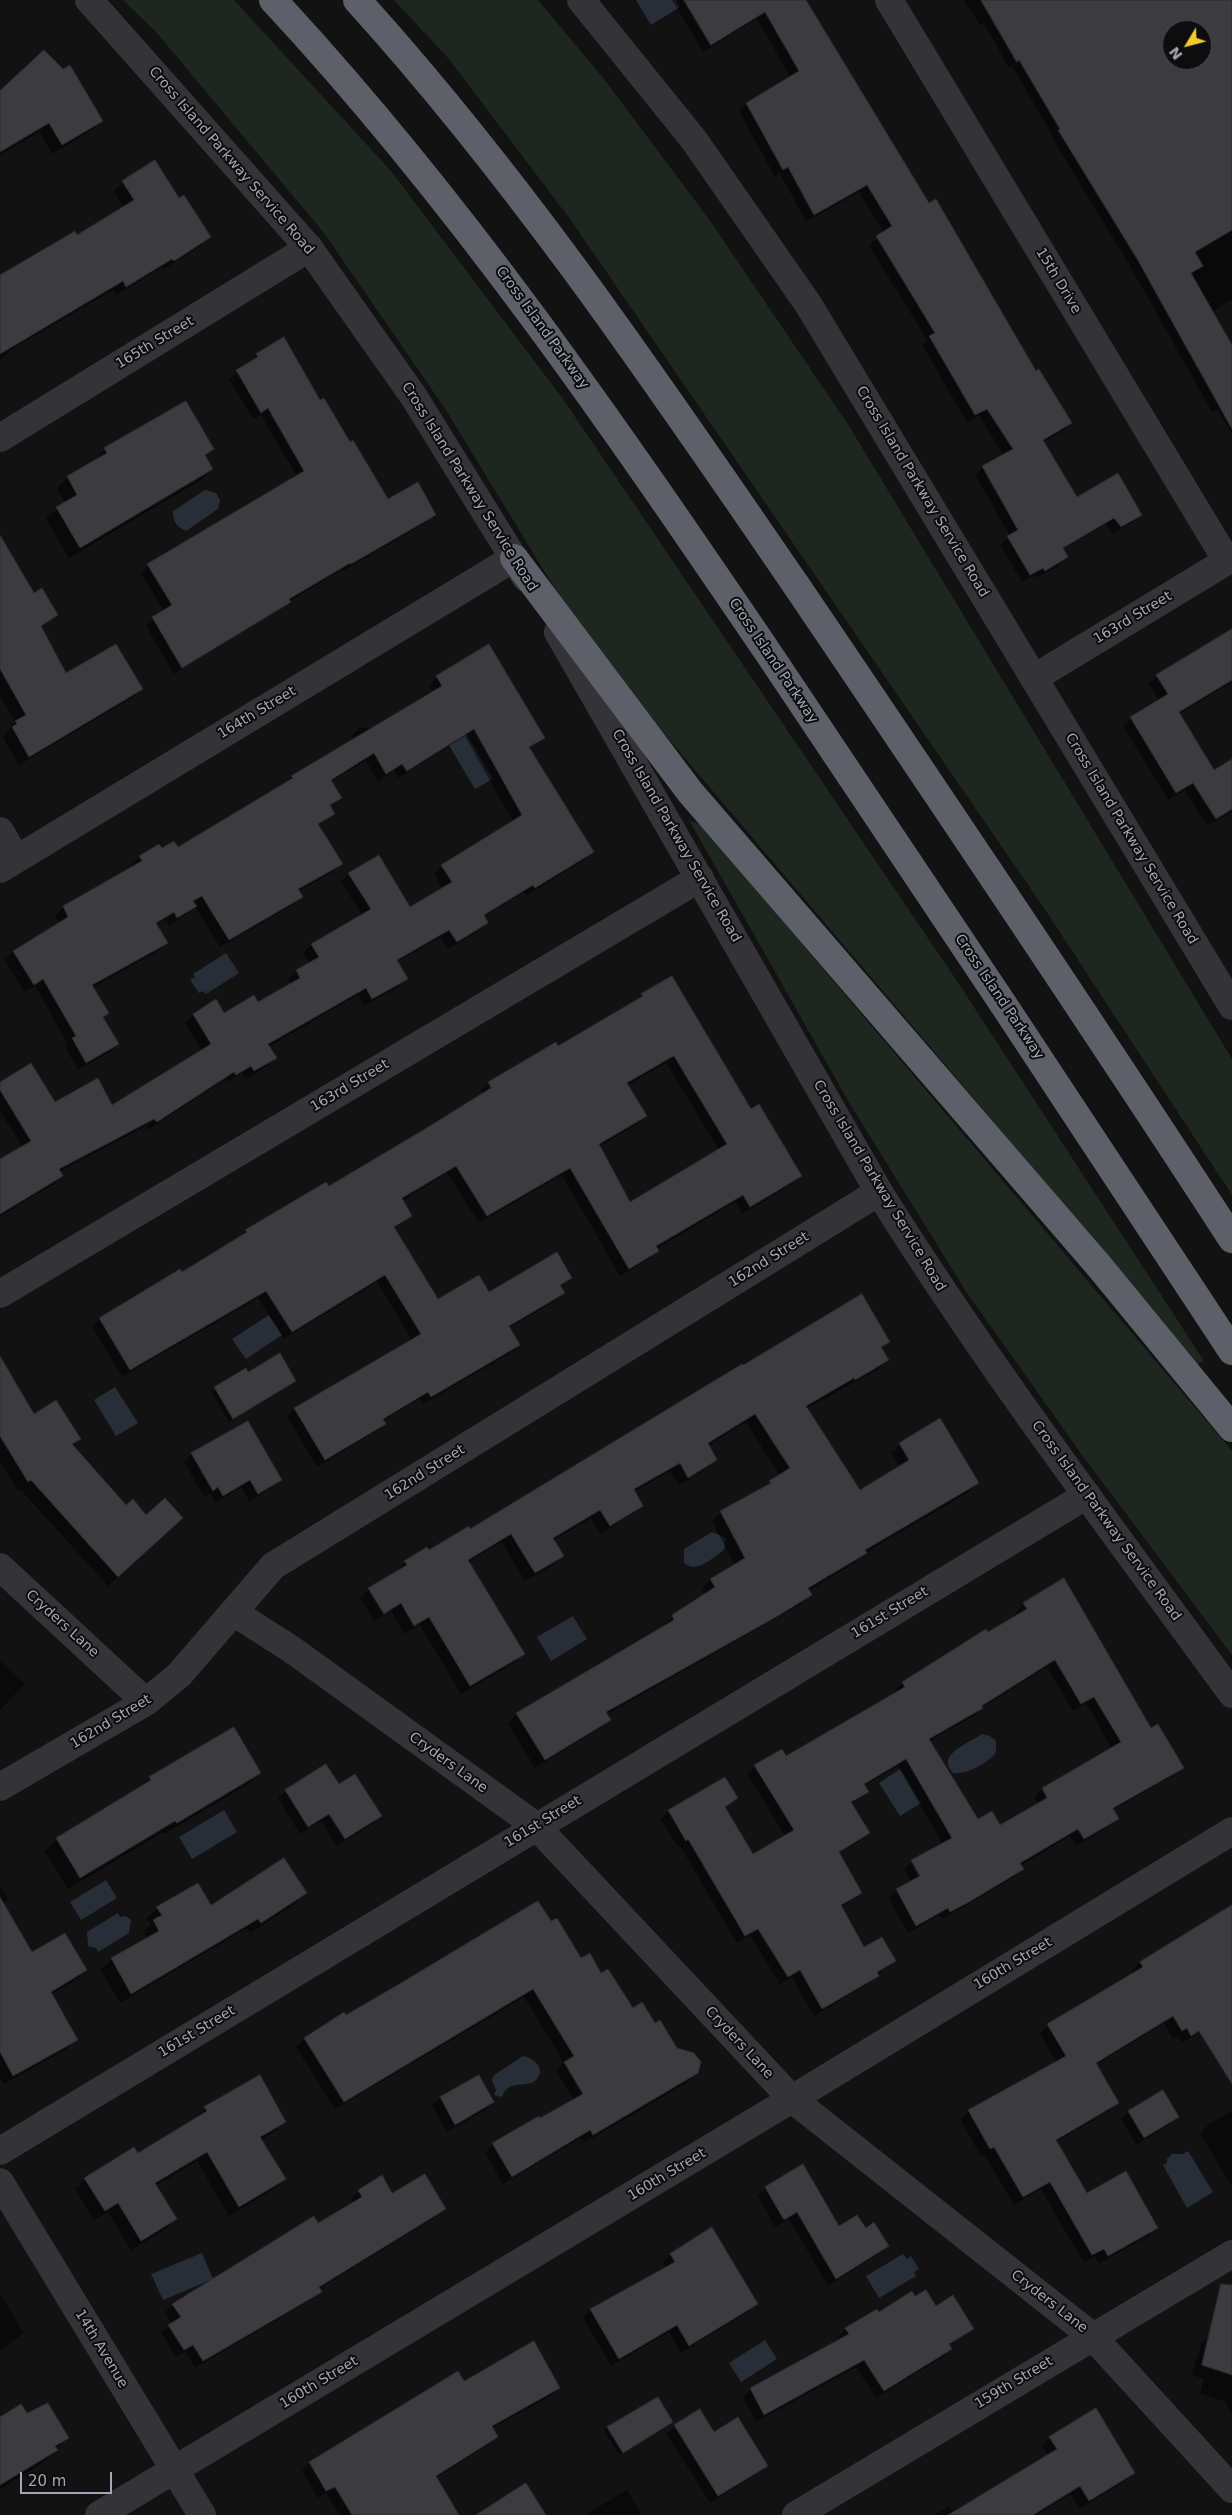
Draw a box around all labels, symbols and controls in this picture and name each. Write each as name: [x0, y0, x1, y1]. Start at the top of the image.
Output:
north arrow: [1162, 20, 1212, 70]
text: N: [1166, 44, 1186, 63]
street label: Cross Island Parkway Service Road: [145, 64, 317, 258]
street label: 15th Drive: [1032, 245, 1084, 317]
street label: Cross Island Parkway: [492, 263, 592, 393]
street label: 165th Street: [113, 313, 197, 373]
street label: Cross Island Parkway Service Road: [397, 379, 541, 595]
street label: Cross Island Parkway Service Road: [852, 383, 992, 601]
street label: 163rd Street: [1091, 588, 1175, 648]
street label: Cross Island Parkway: [725, 595, 821, 727]
street label: 164th Street: [215, 683, 299, 743]
street label: Cross Island Parkway Service Road: [608, 726, 744, 946]
street label: Cross Island Parkway Service Road: [1061, 730, 1201, 948]
street label: Cross Island Parkway: [951, 931, 1047, 1063]
street label: 163rd Street: [308, 1056, 392, 1116]
street label: Cross Island Parkway Service Road: [809, 1077, 949, 1295]
street label: 162nd Street: [726, 1229, 812, 1291]
street label: Cross Island Parkway Service Road: [1028, 1418, 1184, 1624]
street label: 162nd Street: [382, 1442, 468, 1504]
street label: 161st Street: [849, 1584, 931, 1642]
street label: Cryders Lane: [22, 1587, 102, 1661]
street label: 162nd Street: [67, 1691, 155, 1753]
street label: Cryders Lane: [406, 1729, 490, 1797]
street label: 161st Street: [502, 1793, 584, 1851]
street label: 160th Street: [971, 1934, 1055, 1994]
street label: 161st Street: [156, 2003, 238, 2061]
street label: Cryders Lane: [701, 2003, 777, 2083]
street label: 160th Street: [625, 2145, 709, 2205]
street label: Cryders Lane: [1007, 2267, 1091, 2337]
street label: 14th Avenue: [71, 2307, 131, 2391]
street label: 160th Street: [277, 2353, 361, 2413]
street label: 159th Street: [972, 2353, 1056, 2413]
scale bar: [22, 2462, 115, 2494]
text: 20 m: [28, 2472, 66, 2490]

